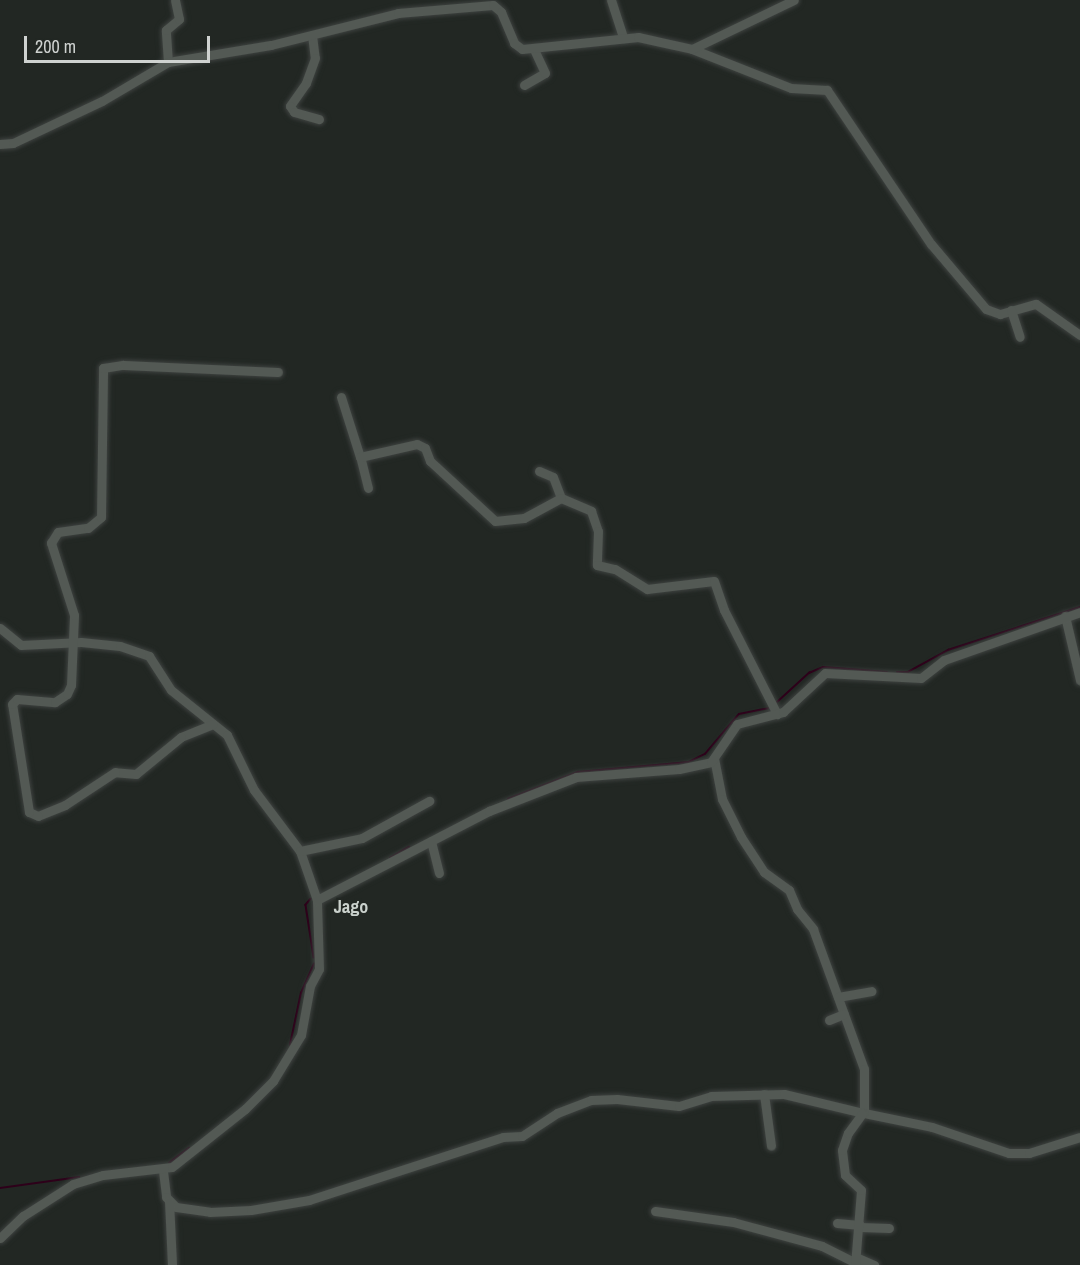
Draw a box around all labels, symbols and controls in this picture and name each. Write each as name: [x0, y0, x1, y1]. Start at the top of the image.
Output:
scale bar: [27, 24, 213, 62]
text: 200 m: [35, 34, 76, 59]
district label: Jago: [334, 896, 368, 918]

